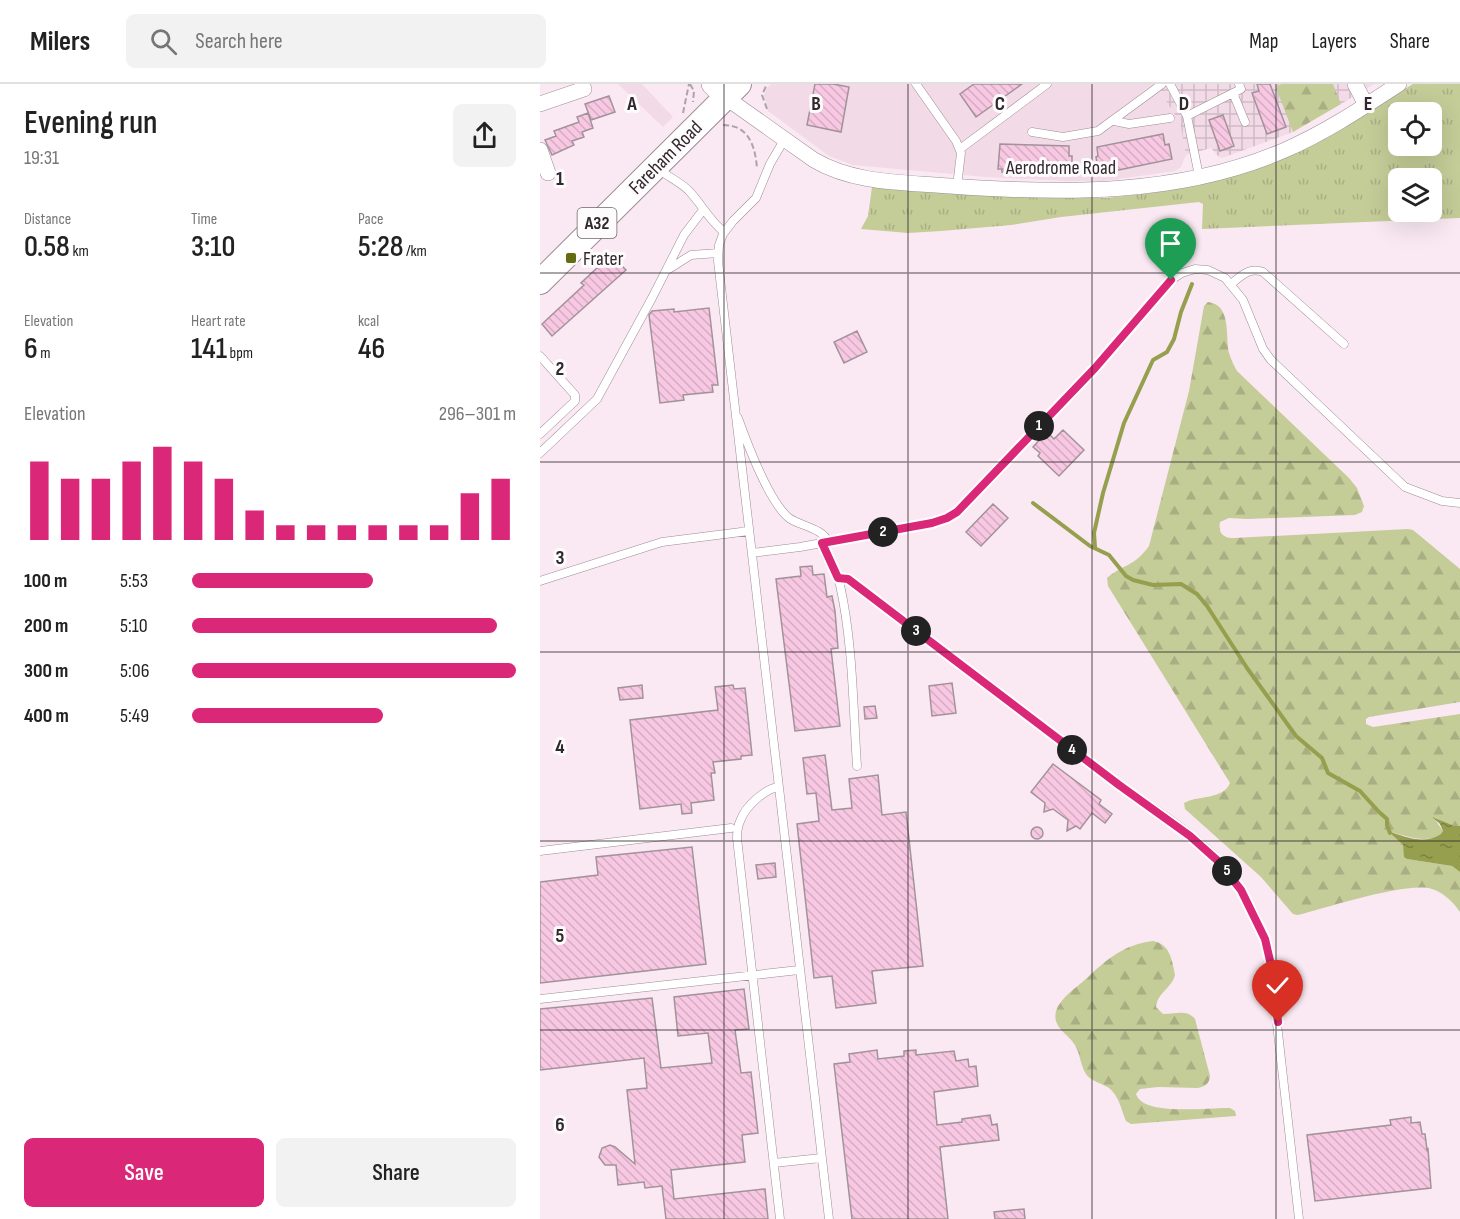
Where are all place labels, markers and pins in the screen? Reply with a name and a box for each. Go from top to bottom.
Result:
pin [1145,218,1196,280]
place label: Frater [583,247,624,271]
marker: Frater [564,251,578,265]
pin: 1 [1024,411,1054,441]
pin: 2 [868,517,898,547]
pin: 3 [901,616,931,646]
pin: 4 [1057,735,1087,765]
pin: 5 [1212,856,1242,886]
pin [1252,960,1303,1022]

